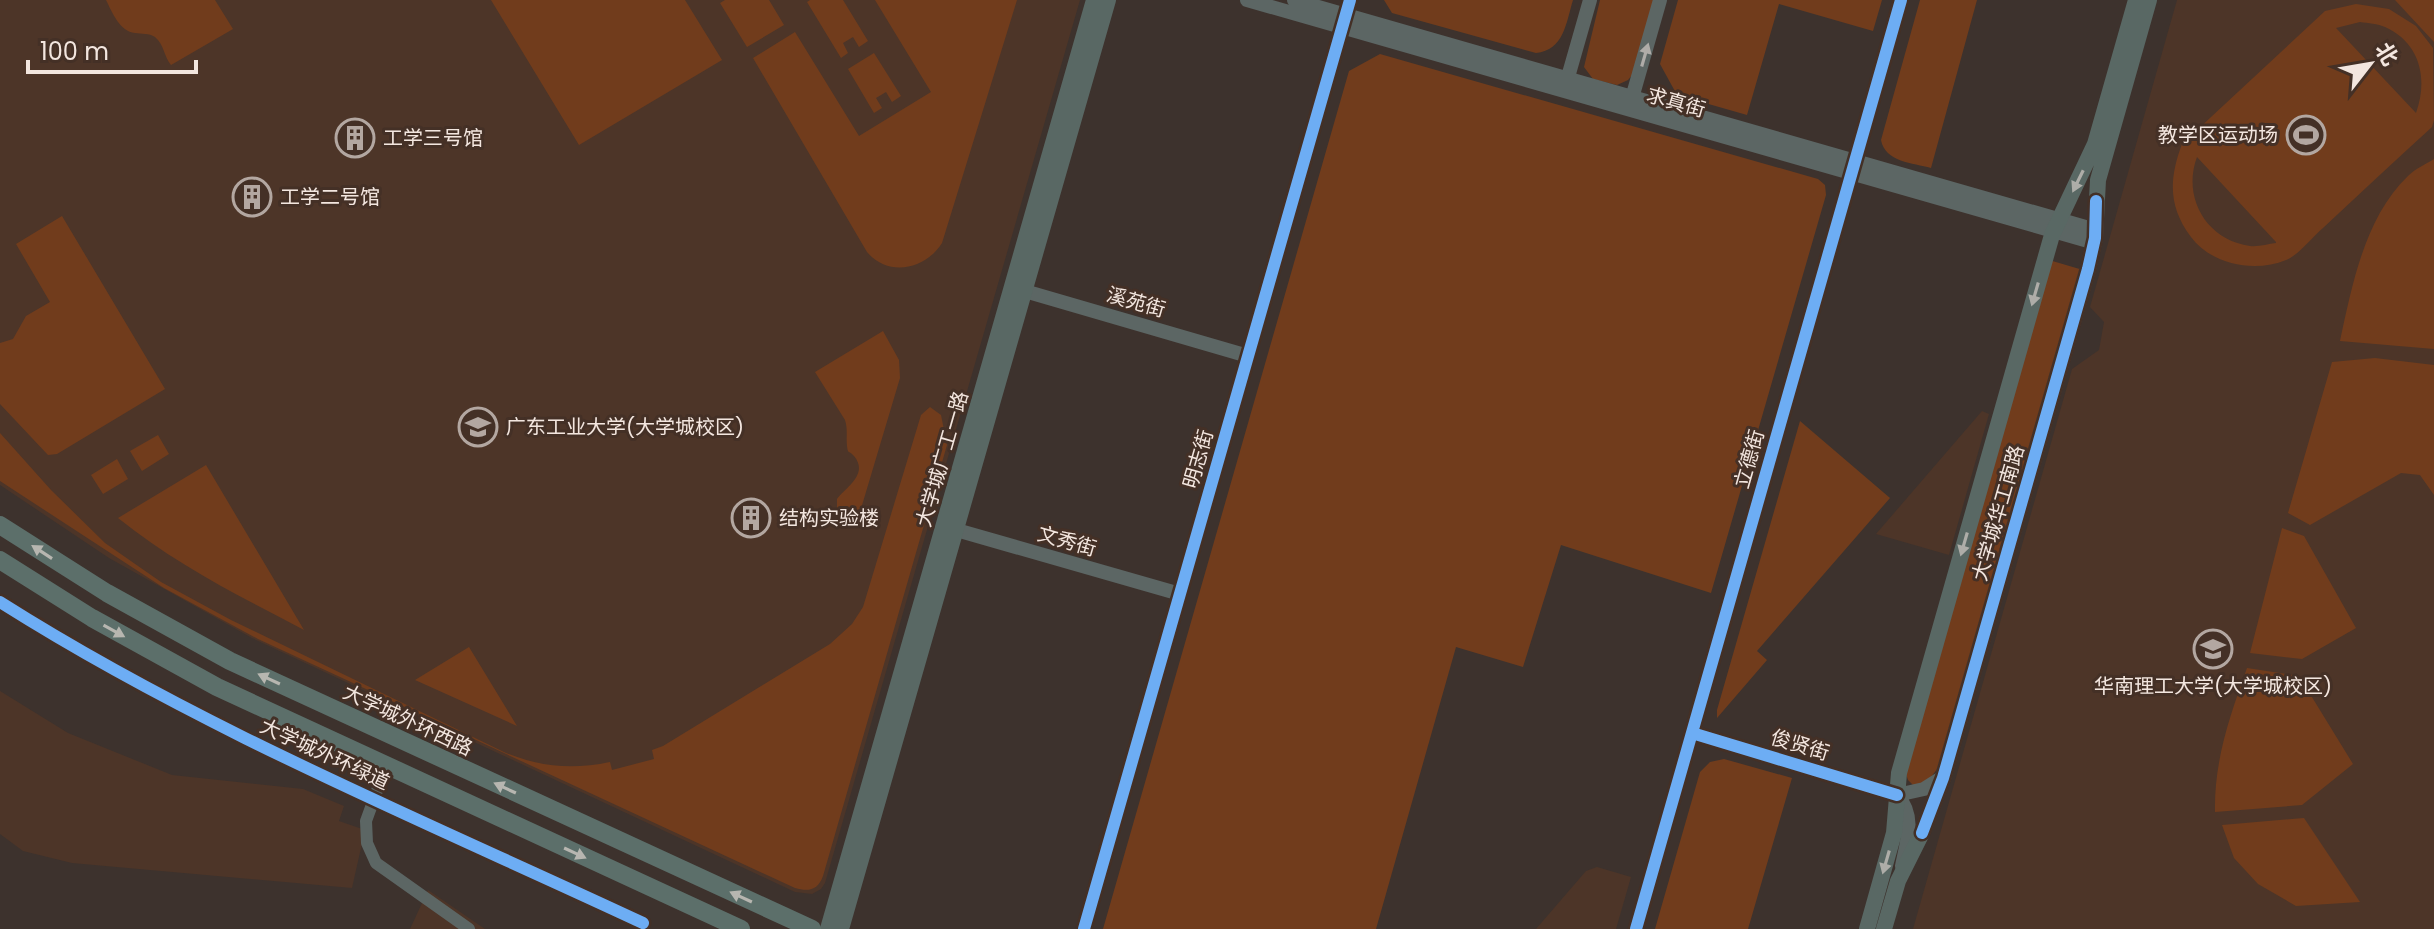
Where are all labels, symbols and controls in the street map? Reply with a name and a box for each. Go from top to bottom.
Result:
scale bar [28,24,196,74]
north arrow [2330,24,2410,104]
text: 100 m [40,35,109,68]
text: 北 [2368,37,2406,71]
one-way arrow [1639,42,1651,67]
street label: 求真街 [1643,80,1709,124]
sports icon: 教学区运动场 [2285,114,2327,156]
building icon: 工学三号馆 [334,117,376,159]
place label: 教学区运动场 [2158,121,2278,149]
place label: 工学三号馆 [383,124,483,152]
one-way arrow [2071,169,2085,192]
building icon: 工学二号馆 [231,176,273,218]
place label: 工学二号馆 [280,183,380,211]
street label: 溪苑街 [1103,280,1169,324]
one-way arrow [2028,282,2041,306]
street label: 大学城广工一路 [909,388,975,530]
school or university icon: 广东工业大学(大学城校区) [457,406,499,448]
place label: 广东工业大学(大学城校区) [506,413,744,441]
street label: 明志街 [1176,426,1220,492]
street label: 立德街 [1727,426,1771,492]
street label: 大学城华工南路 [1965,442,2031,584]
building icon: 结构实验楼 [730,497,772,539]
place label: 结构实验楼 [779,504,879,532]
street label: 文秀街 [1034,519,1100,563]
one-way arrow [1957,532,1970,556]
one-way arrow [31,546,53,560]
one-way arrow [103,623,125,637]
school or university icon: 华南理工大学(大学城校区) [2192,628,2234,670]
one-way arrow [257,672,280,686]
place label: 华南理工大学(大学城校区) [2094,672,2332,700]
street label: 大学城外环西路 [339,678,477,762]
street label: 大学城外环绿道 [256,712,394,796]
street label: 俊贤街 [1767,723,1833,767]
one-way arrow [493,782,516,795]
one-way arrow [563,846,586,860]
one-way arrow [1879,851,1892,875]
one-way arrow [729,891,752,904]

